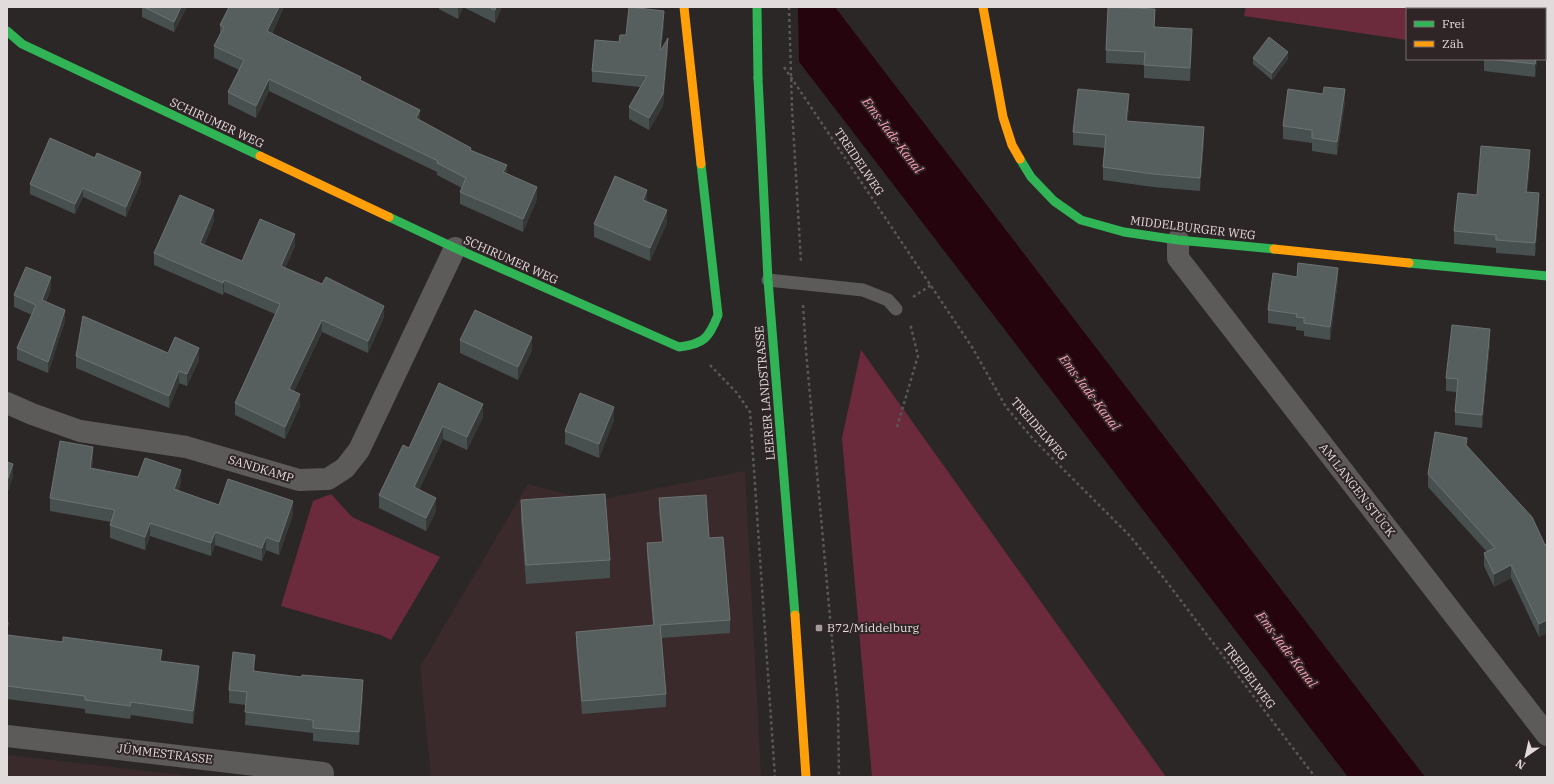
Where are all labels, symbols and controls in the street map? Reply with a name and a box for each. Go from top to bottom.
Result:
legend [1406,8,1546,60]
text: Frei [1442,16,1465,31]
text: Zäh [1442,36,1464,51]
water label: Ems-Jade-Kanal [858,93,927,177]
street label: SCHIRUMER WEG [168,94,267,151]
street label: TREIDELWEG [831,125,888,199]
street label: MIDDELBURGER WEG [1129,212,1257,243]
street label: SCHIRUMER WEG [461,232,561,287]
street label: LEERER LANDSTRASSE [751,325,778,461]
water label: Ems-Jade-Kanal [1055,350,1124,434]
street label: TREIDELWEG [1008,394,1071,463]
street label: AM LANGEN STÜCK [1316,440,1399,540]
street label: SANDKAMP [227,451,296,486]
water label: Ems-Jade-Kanal [1252,607,1321,691]
place label: B72/Middelburg [827,620,920,635]
marker: B72/Middelburg [814,623,824,633]
street label: TREIDELWEG [1220,640,1279,712]
north arrow [1506,736,1546,776]
street label: JÜMMESTRASSE [117,740,214,767]
text: N [1513,756,1528,773]

